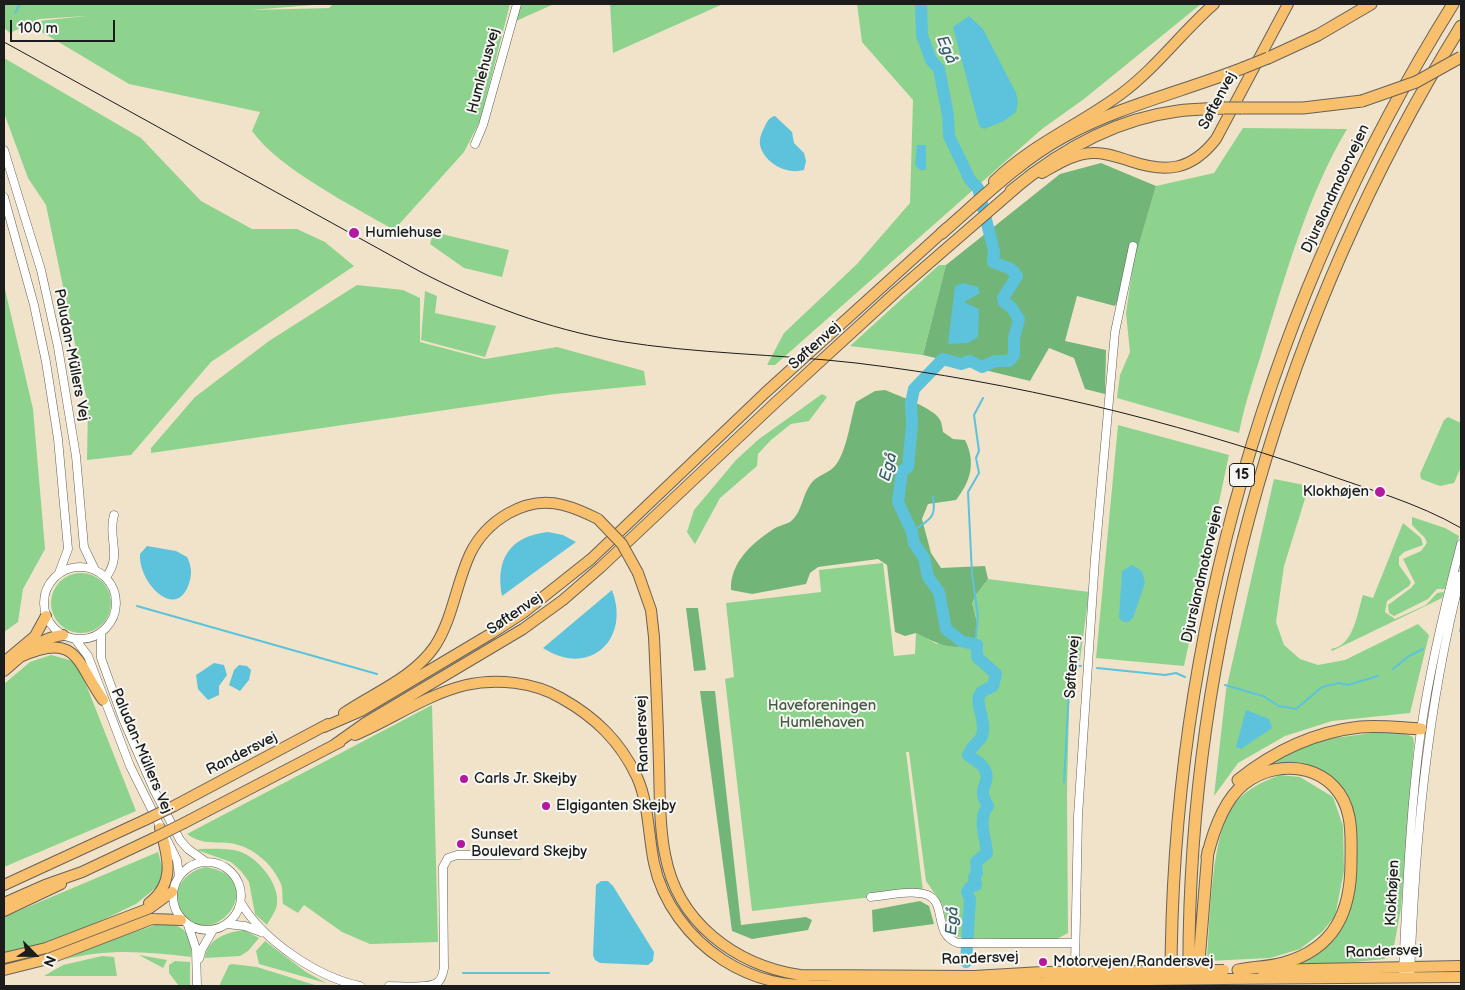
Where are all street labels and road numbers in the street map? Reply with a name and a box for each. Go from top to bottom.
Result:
street label: Humlehusvej [464,26,504,116]
street label: Søftenvej [1195,69,1241,133]
street label: Djurslandmotorvejen [1298,122,1374,256]
street label: Paludan-Müllers Vej [49,287,93,423]
street label: Søftenvej [786,318,844,374]
road number: 15 [1230,464,1254,486]
street label: Djurslandmotorvejen [1178,504,1228,644]
street label: Søftenvej [484,589,546,639]
street label: Søftenvej [1062,635,1084,699]
street label: Paludan-Müllers Vej [106,686,176,816]
street label: Randersvej [633,695,653,773]
street label: Randersvej [203,728,281,780]
street label: Klokhøjen [1382,859,1404,927]
street label: Randersvej [1345,942,1423,962]
street label: Randersvej [941,949,1019,969]

